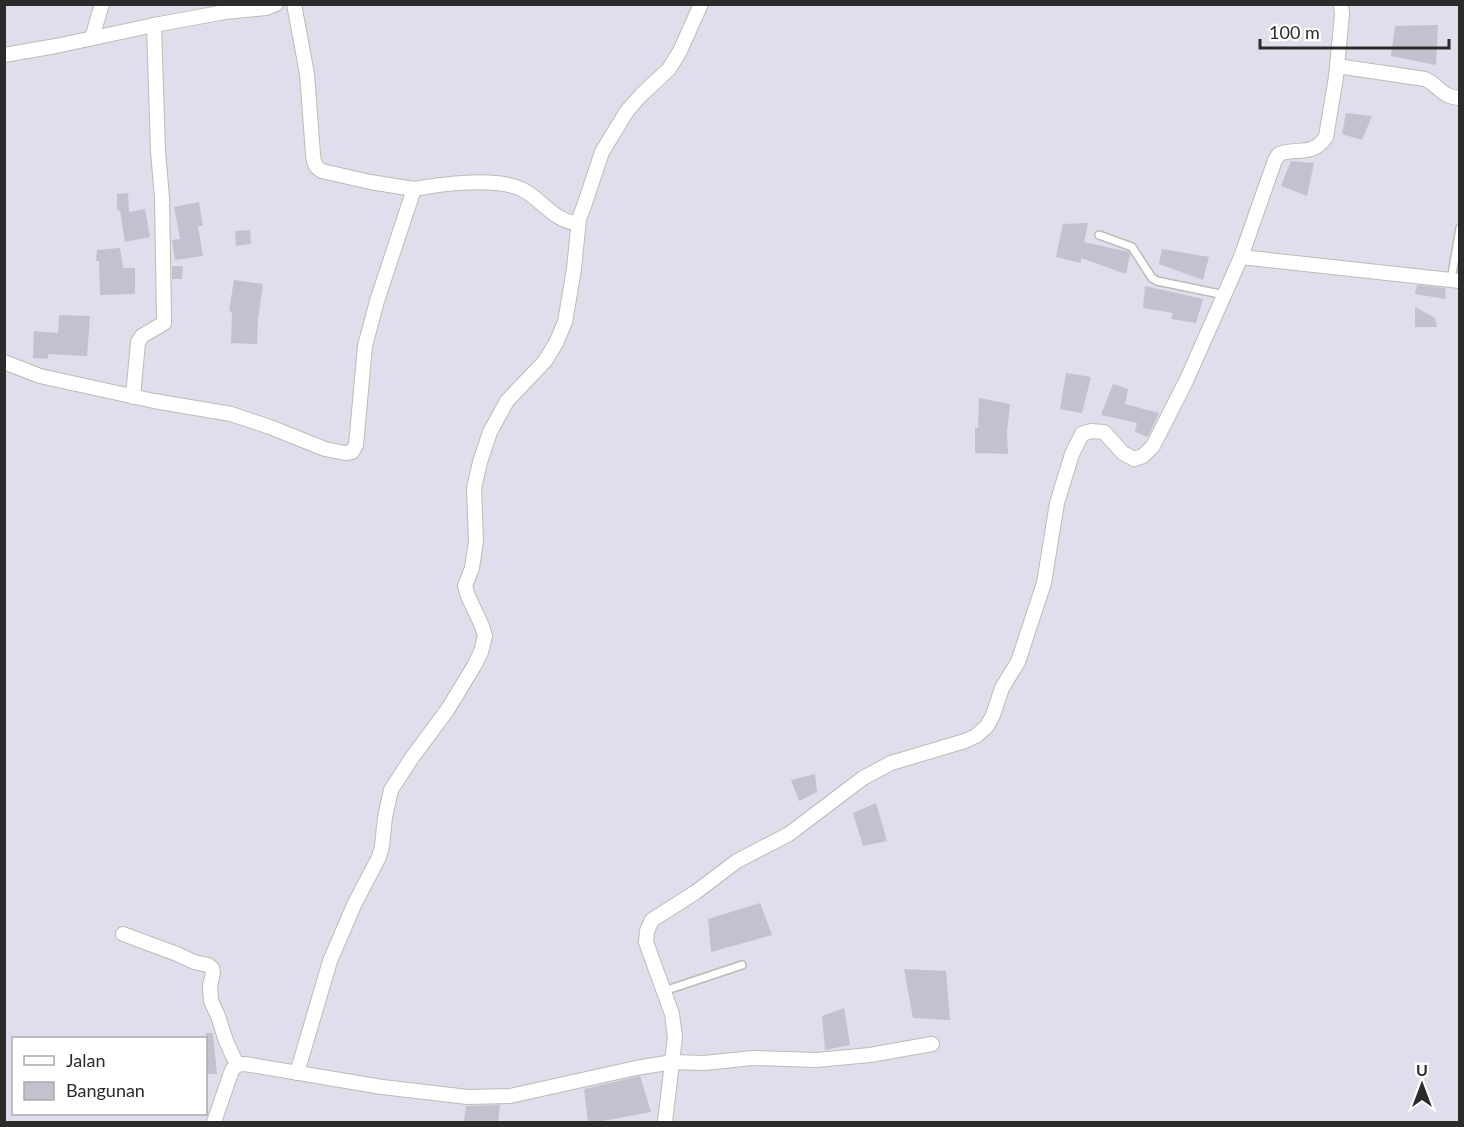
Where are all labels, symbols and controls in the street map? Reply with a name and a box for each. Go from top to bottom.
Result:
scale bar [1260,12,1449,50]
text: 100 m [1269,21,1320,43]
legend [12,1037,207,1115]
text: Jalan [66,1049,105,1071]
north arrow [1392,1055,1452,1115]
text: U [1416,1060,1428,1079]
text: Bangunan [66,1079,145,1101]

